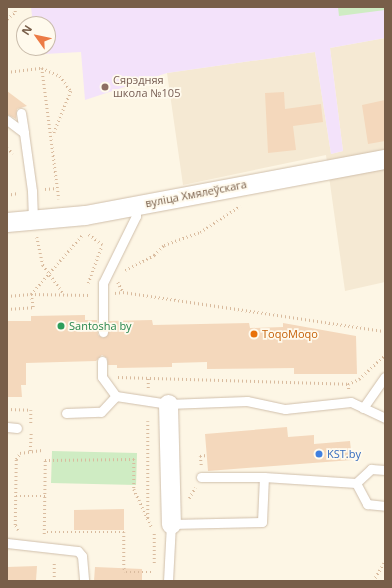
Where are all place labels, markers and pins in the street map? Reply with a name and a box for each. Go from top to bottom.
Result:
place label: Сярэдняя школа №105 [113,74,180,100]
marker: Сярэдняя школа №105 [100,82,110,92]
place label: Santosha by [69,319,132,333]
marker: Santosha by [56,321,66,331]
place label: ToqoMoqo [262,327,318,341]
marker: ToqoMoqo [249,329,259,339]
place label: KST.by [327,447,361,461]
marker: KST.by [314,449,324,459]

